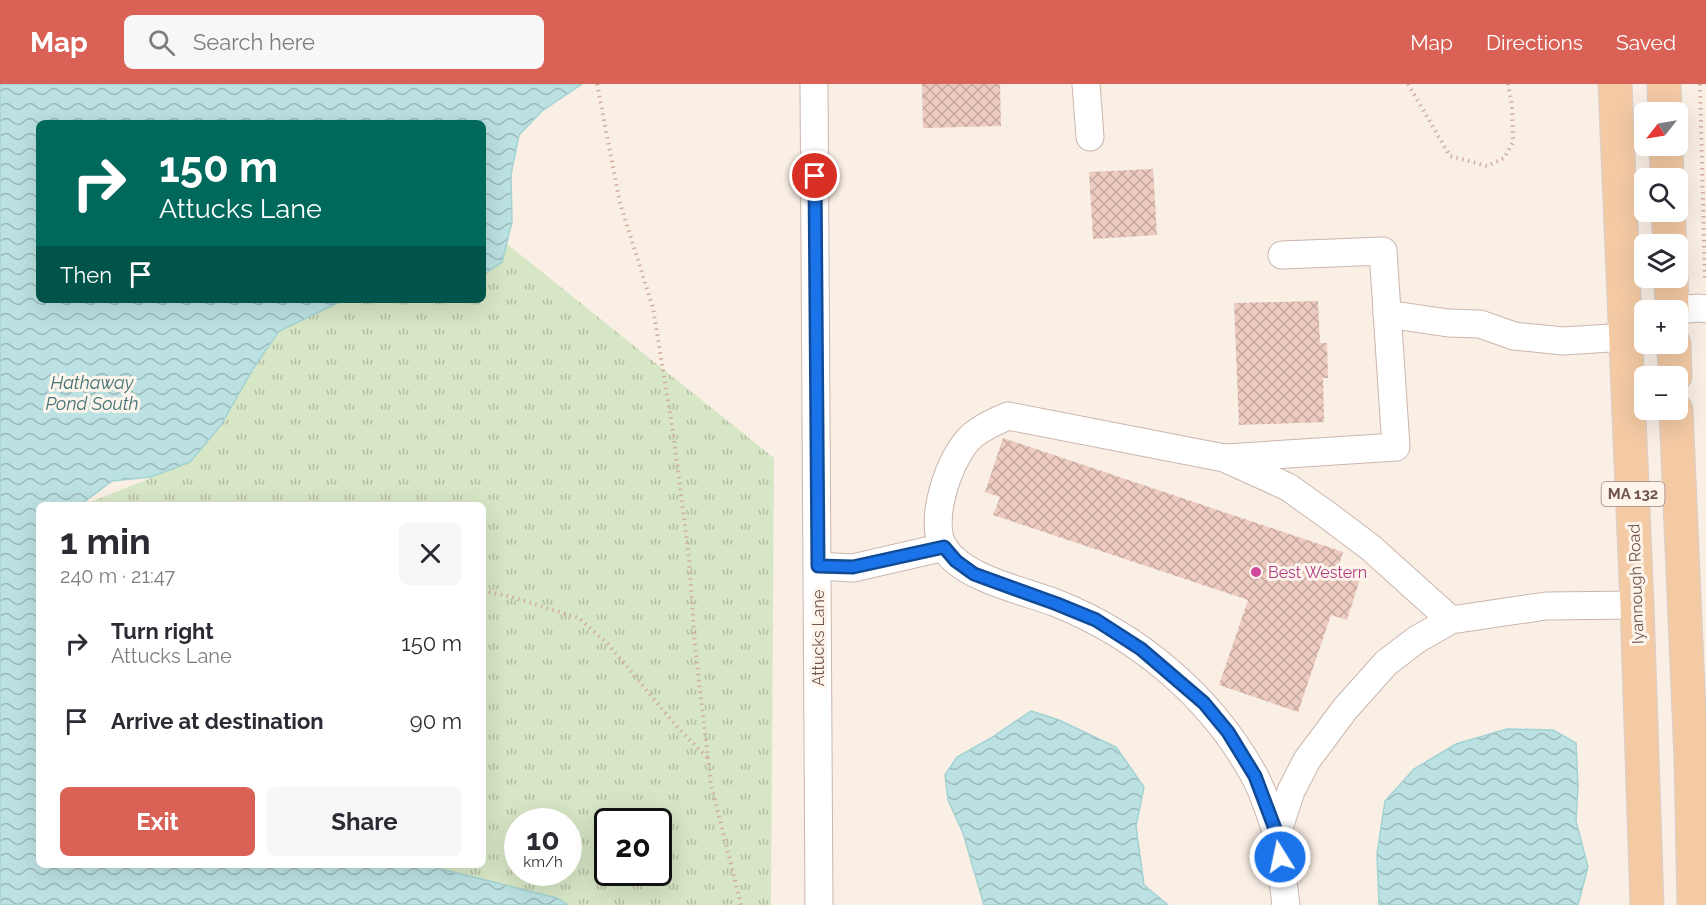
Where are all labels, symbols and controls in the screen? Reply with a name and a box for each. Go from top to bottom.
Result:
search box [124,15,544,69]
text: Map [30,26,88,59]
icon: search [145,26,178,59]
text: Search here [193,29,315,55]
text: Map [1410,30,1453,55]
text: Directions [1486,30,1583,55]
text: Saved [1616,30,1676,55]
north arrow [1634,102,1688,156]
map controls [1634,102,1688,420]
text: 150 m [159,143,278,192]
icon: right [60,144,138,222]
pin [789,150,840,201]
icon: arrive [798,159,831,192]
button: search [1634,168,1688,222]
text: Attucks Lane [159,193,322,224]
button: layers [1634,234,1688,288]
icon: arrive [124,258,157,291]
text: Then [60,262,112,288]
button: + [1634,300,1688,354]
button: − [1634,366,1688,420]
water label: Hathaway Pond South [45,372,139,414]
road number: MA 132 [1602,482,1664,506]
text: 1 min [60,520,151,562]
button: close [399,522,462,585]
street label: Iyannough Road [1624,523,1648,645]
place label: Best Western [1268,563,1367,582]
text: 240 m · 21:47 [60,564,175,588]
marker: Best Western [1249,565,1263,579]
street label: Attucks Lane [809,590,828,686]
text: Turn right [111,618,214,644]
icon: right [60,627,93,660]
text: 150 m [401,630,462,656]
text: Attucks Lane [111,644,232,668]
icon: arrive [60,705,93,738]
text: Arrive at destination [111,708,324,734]
text: 90 m [410,708,462,734]
button: Exit [60,787,255,856]
button: Share [267,787,462,856]
speed limit sign: 20 [594,808,672,886]
text: 10 [526,822,560,857]
position arrow [1248,825,1312,889]
text: km/h [523,853,563,871]

